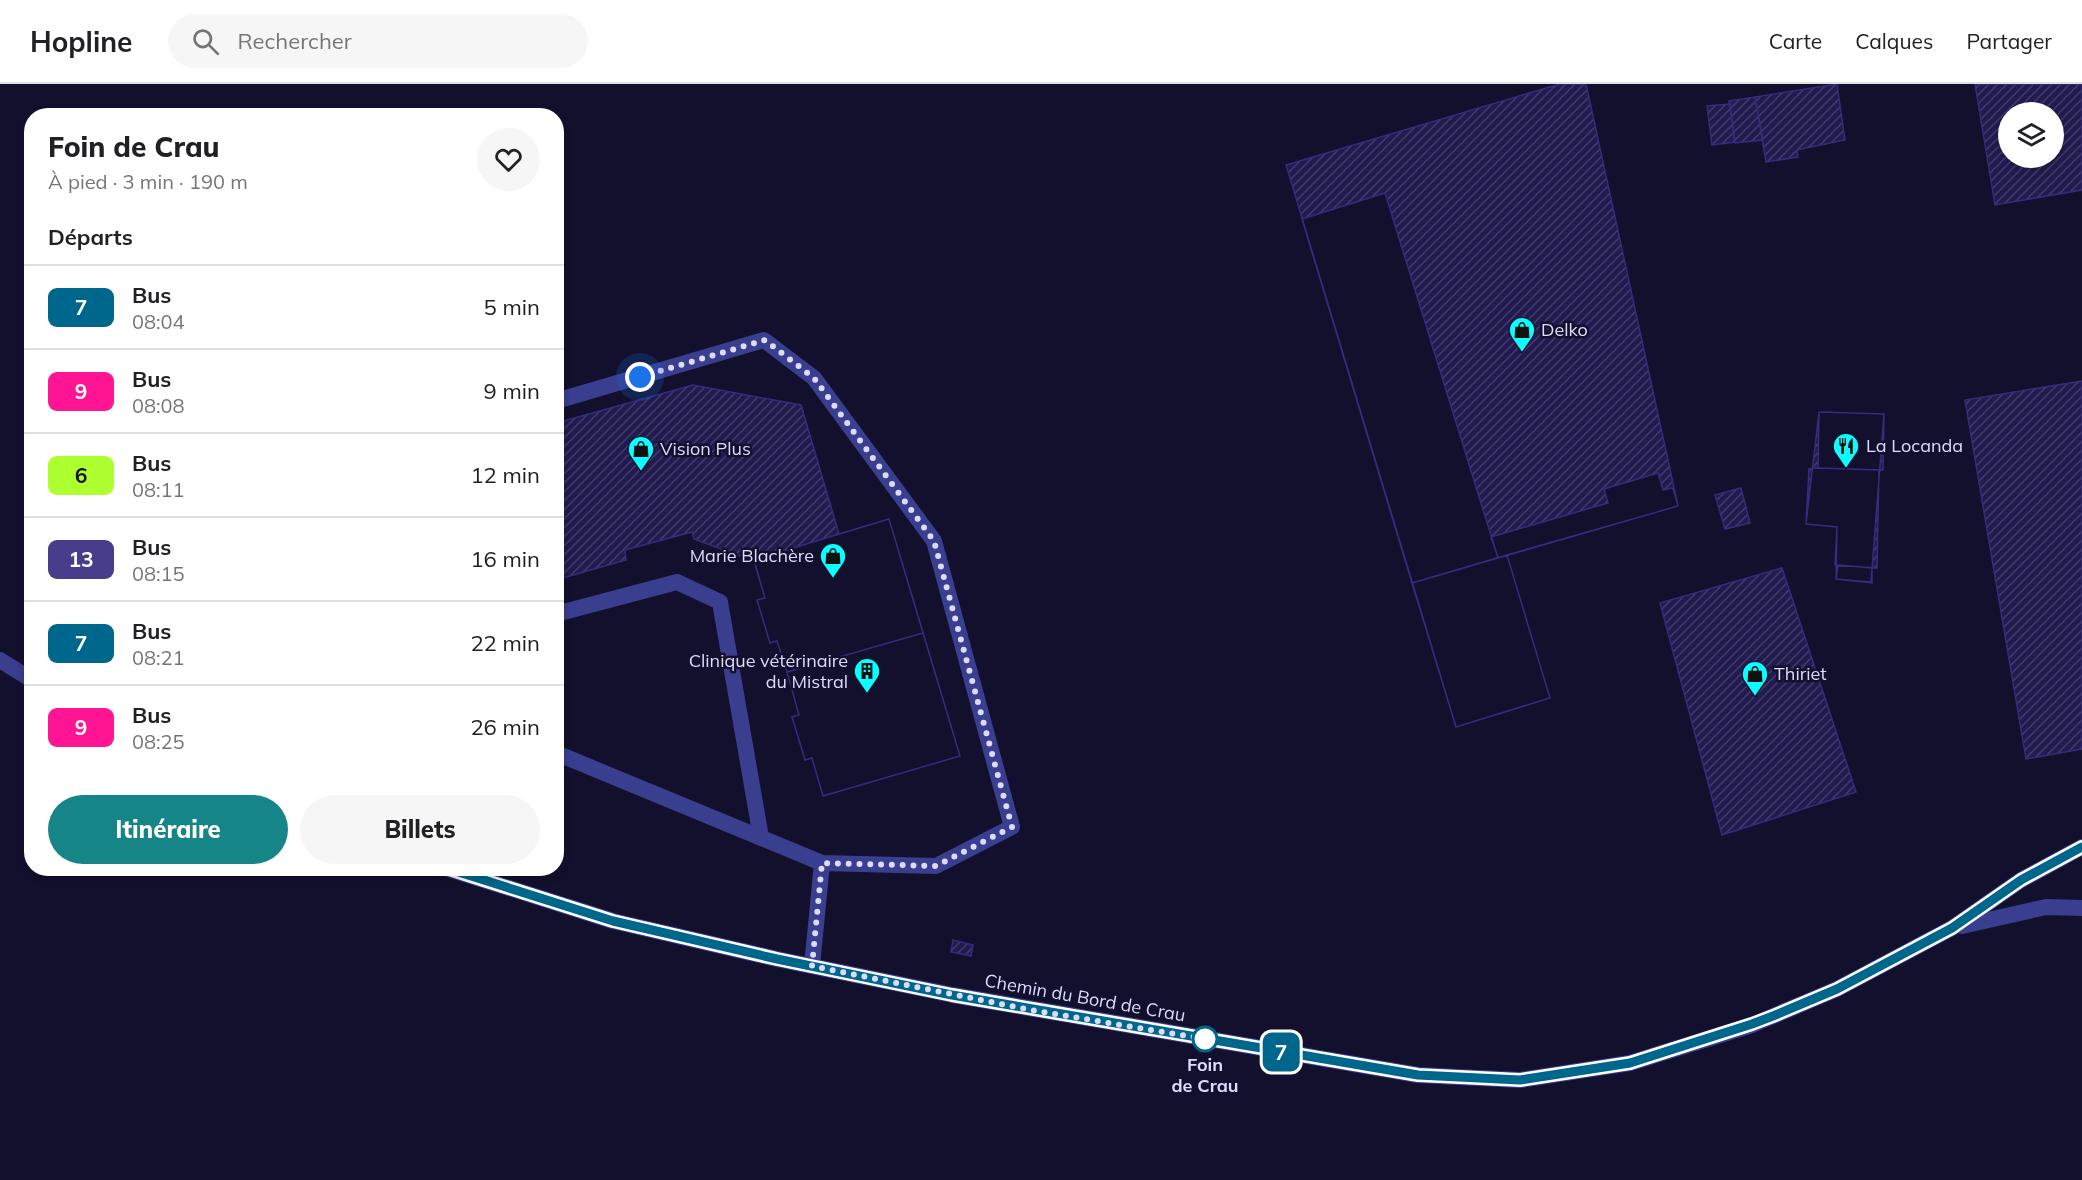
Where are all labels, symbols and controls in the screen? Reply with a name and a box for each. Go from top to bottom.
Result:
search box [168,14,588,68]
text: Hopline [30,24,132,59]
icon: search [189,25,222,58]
text: Rechercher [237,27,352,55]
text: Carte [1769,28,1822,54]
text: Calques [1855,28,1933,54]
text: Partager [1966,28,2052,54]
map controls [1998,102,2064,168]
button: layers [1998,102,2064,168]
button: heart [477,128,540,191]
text: Foin de Crau [48,129,220,164]
text: À pied · 3 min · 190 m [48,169,248,194]
text: Départs [48,223,133,251]
text: Bus [132,281,171,309]
text: 5 min [484,293,540,321]
text: 7 [75,294,87,320]
text: 08:04 [132,309,185,334]
shop icon: Delko [1507,315,1537,353]
place label: Delko [1541,318,1588,341]
your location [625,362,655,392]
text: Bus [132,365,171,393]
text: 9 min [484,377,540,405]
text: 9 [75,378,87,404]
text: 08:08 [132,393,185,418]
restaurant icon: La Locanda [1831,431,1861,469]
shop icon: Vision Plus [626,434,656,472]
place label: La Locanda [1866,434,1963,457]
place label: Vision Plus [660,437,751,460]
text: Bus [132,449,171,477]
text: 12 min [470,461,540,489]
text: 6 [75,462,87,488]
text: 08:11 [132,477,185,502]
text: Bus [132,533,171,561]
shop icon: Marie Blachère [818,541,848,579]
place label: Marie Blachère [690,544,814,567]
text: 16 min [470,545,540,573]
text: 13 [68,546,94,572]
text: 08:15 [132,561,185,586]
text: Bus [132,617,171,645]
text: 22 min [470,629,540,657]
text: 7 [75,630,87,656]
text: 08:21 [132,645,185,670]
place label: Clinique vétérinaire du Mistral [689,649,848,693]
building icon: Clinique vétérinaire du Mistral [852,656,882,694]
shop icon: Thiriet [1740,659,1770,697]
place label: Thiriet [1774,662,1827,685]
text: Bus [132,701,171,729]
text: 26 min [470,713,540,741]
text: 9 [75,714,87,740]
text: 08:25 [132,729,185,754]
button: Itinéraire [48,795,288,864]
button: Billets [300,795,540,864]
street label: Chemin du Bord de Crau [983,969,1187,1027]
marker: Foin de Crau [1192,1026,1218,1052]
line badge: 7 [1262,1032,1300,1072]
text: 7 [1275,1039,1287,1065]
place label: Foin de Crau [1171,1053,1239,1097]

